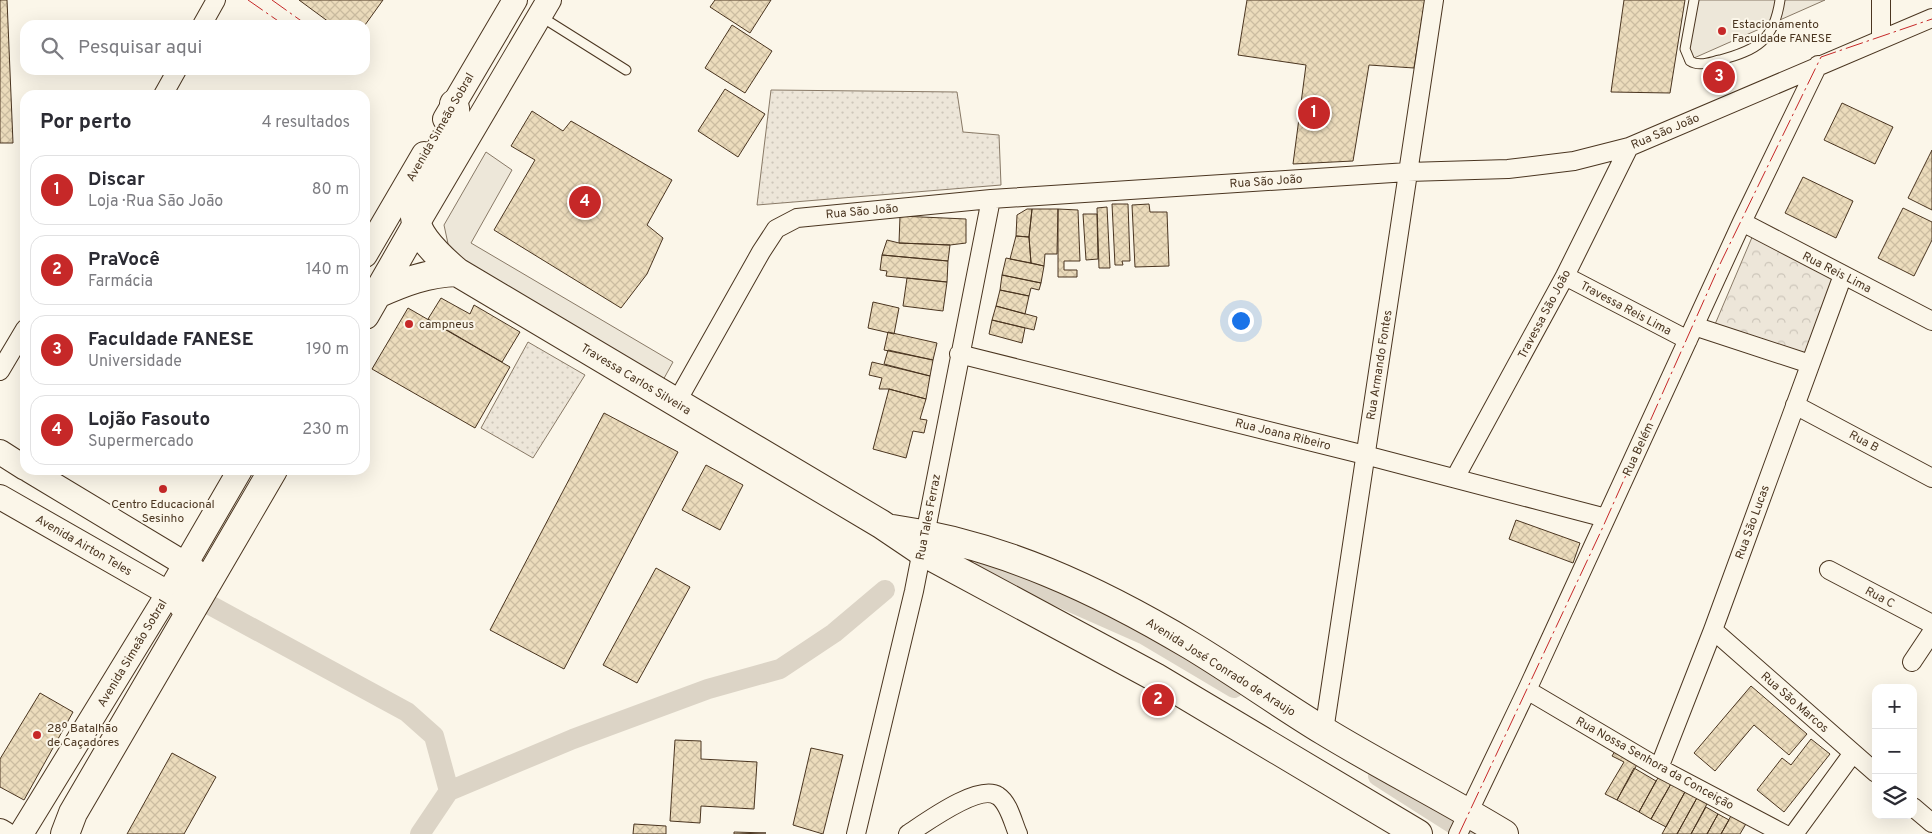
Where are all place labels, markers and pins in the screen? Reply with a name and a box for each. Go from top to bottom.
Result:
place label: Estacionamento Faculdade FANESE [1732,17,1832,47]
marker: Estacionamento Faculdade FANESE [1716,25,1728,37]
pin: 3 [1703,58,1735,96]
pin: 1 [1298,94,1330,132]
pin: 4 [569,183,601,221]
place label: campneus [419,317,474,333]
marker: campneus [403,318,415,330]
marker: Centro Educacional Sesinho [157,483,169,495]
place label: Centro Educacional Sesinho [111,497,215,527]
pin: 2 [1142,681,1174,719]
place label: 28º Batalhão de Caçadores [47,721,119,751]
marker: 28º Batalhão de Caçadores [31,729,43,741]

